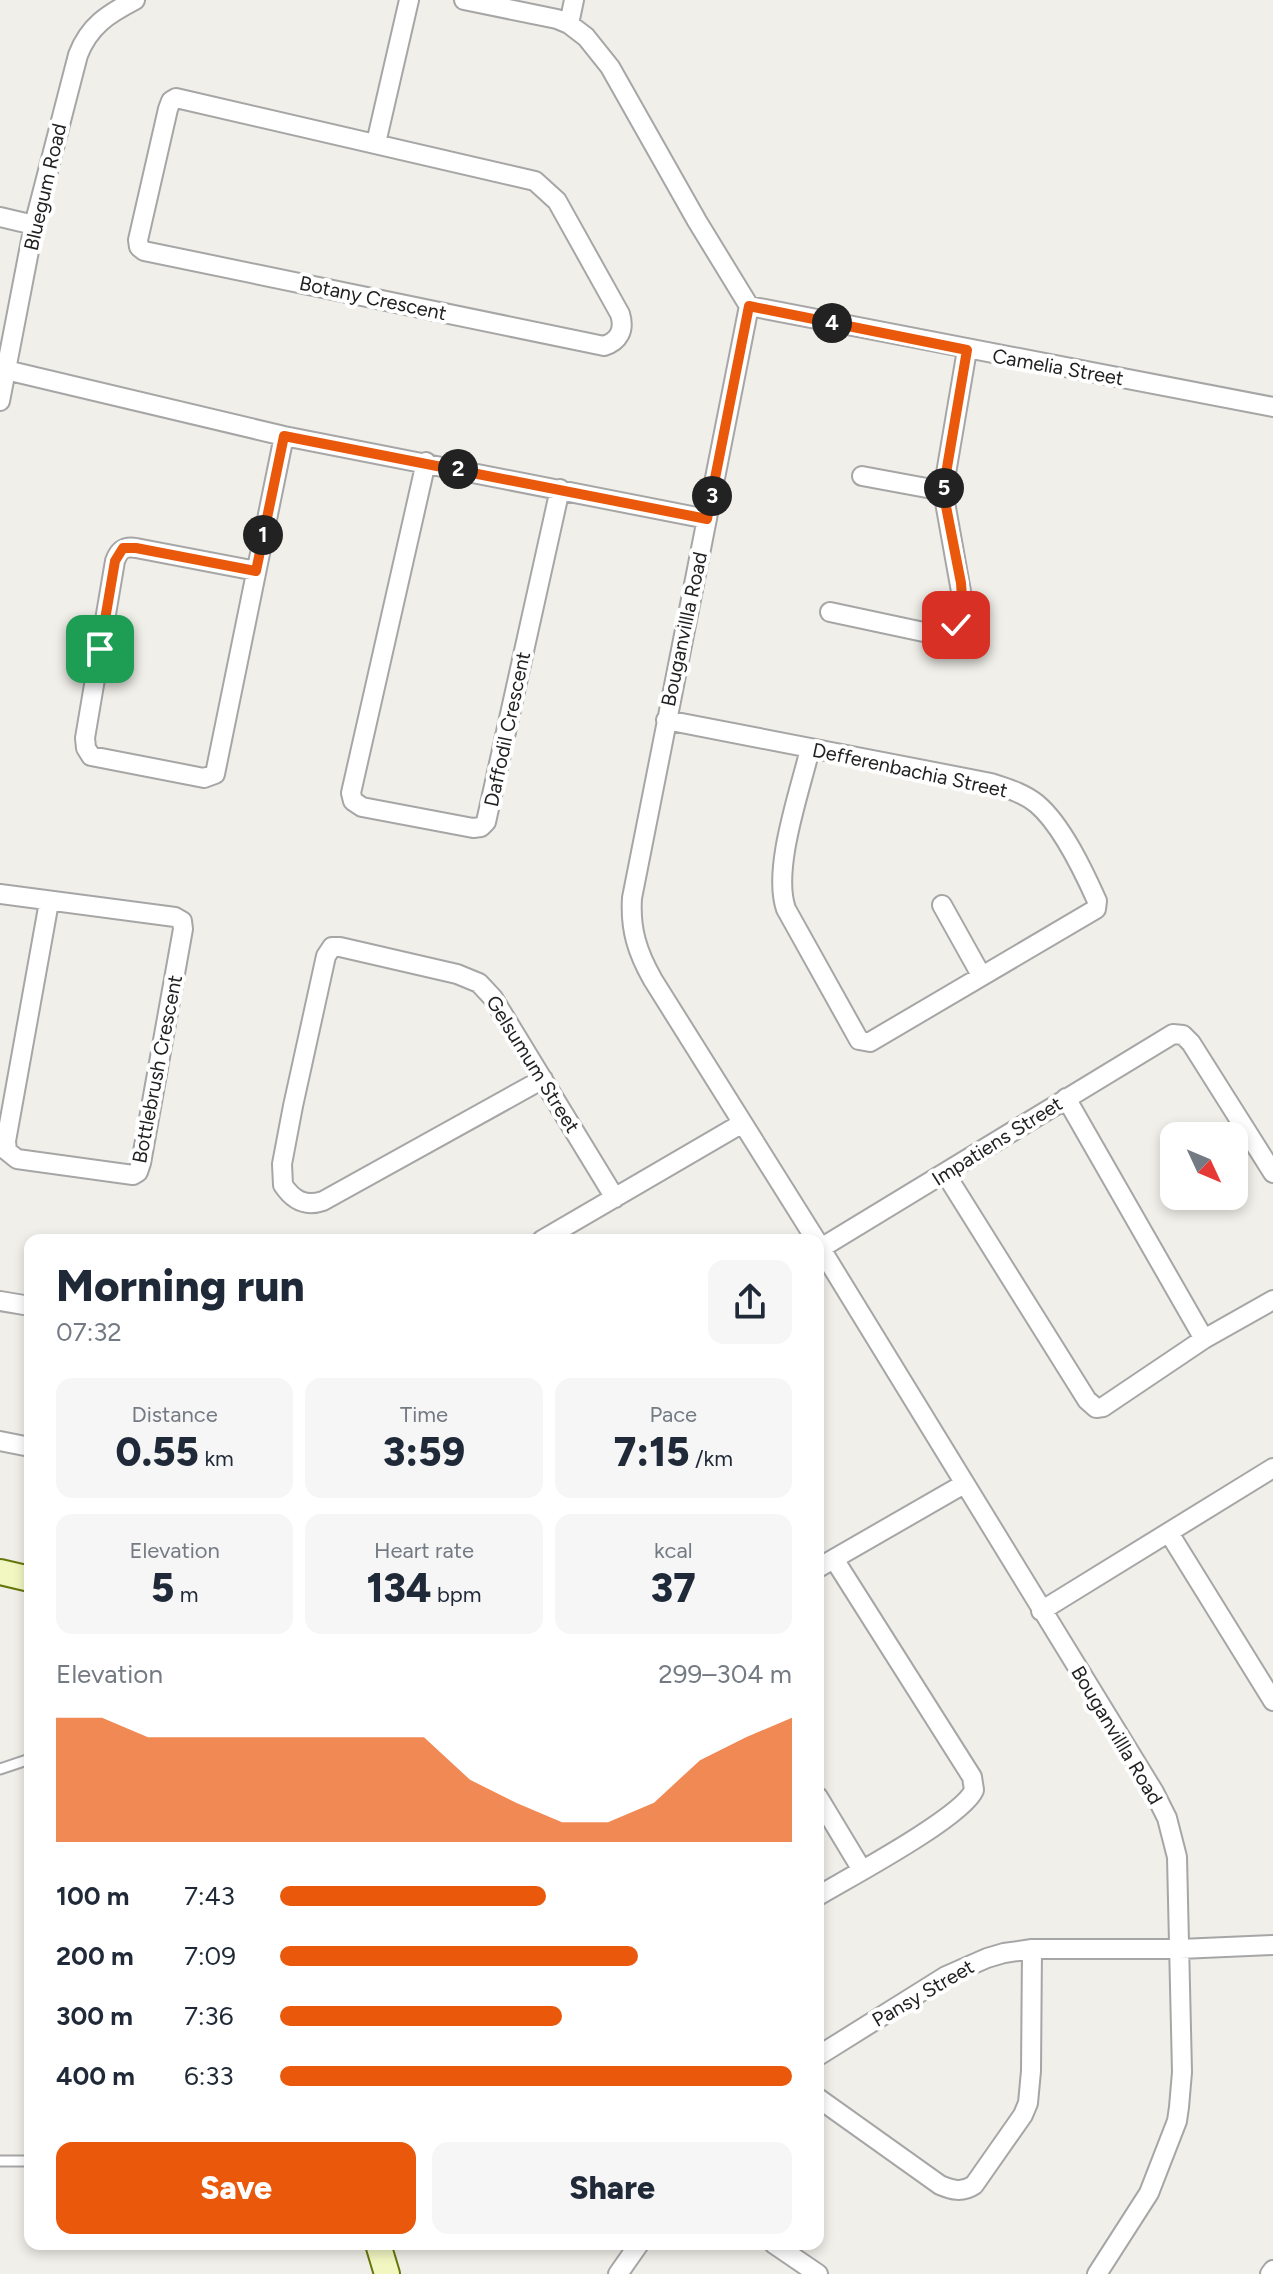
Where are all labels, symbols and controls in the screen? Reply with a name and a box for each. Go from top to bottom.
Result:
street label: Bluegum Road [19,121,71,253]
street label: Botany Crescent [297,271,449,325]
pin: 4 [812,303,852,343]
text: 4 [825,309,839,336]
street label: Camelia Street [991,344,1125,390]
pin: 2 [438,449,478,489]
text: 2 [452,455,464,482]
pin: 5 [924,468,964,508]
text: 5 [938,474,950,501]
pin: 3 [692,476,732,516]
text: 3 [706,482,718,509]
pin: 1 [243,515,283,555]
text: 1 [258,521,268,548]
street label: Bouganvillla Road [656,550,712,708]
pin [922,591,990,659]
icon: check [934,603,978,647]
pin [66,615,134,683]
icon: arrive [78,627,122,671]
street label: Daffodil Crescent [479,649,535,809]
street label: Defferenbachia Street [810,738,1010,802]
street label: Bottlebrush Crescent [127,973,187,1165]
street label: Gelsumum Street [481,991,585,1137]
street label: Impatiens Street [927,1091,1067,1191]
north arrow [1160,1122,1248,1210]
map controls [1160,1122,1248,1210]
text: Morning run [56,1259,305,1312]
button: share [708,1260,792,1344]
text: 07:32 [56,1316,122,1348]
text: Distance [132,1401,218,1428]
text: Time [400,1401,448,1428]
text: Pace [649,1401,697,1428]
text: 0.55 [116,1428,199,1476]
text: 3:59 [383,1428,465,1476]
text: 7:15 [614,1428,690,1476]
text: km [199,1445,234,1472]
text: /km [690,1445,733,1472]
text: Elevation [129,1537,220,1564]
text: Heart rate [374,1537,474,1564]
text: kcal [654,1537,693,1564]
text: 5 [151,1564,174,1612]
text: 134 [366,1564,431,1612]
text: 37 [651,1564,696,1612]
text: m [174,1581,198,1608]
text: bpm [431,1581,482,1608]
text: Elevation [56,1658,163,1690]
text: 299–304 m [658,1658,792,1690]
street label: Bouganvillla Road [1066,1661,1168,1809]
text: 100 m [56,1880,130,1912]
text: 7:43 [184,1880,235,1912]
text: 200 m [56,1940,134,1972]
text: 7:09 [184,1940,236,1972]
street label: Pansy Street [868,1954,978,2032]
text: 300 m [56,2000,133,2032]
text: 7:36 [184,2000,233,2032]
text: 400 m [56,2060,135,2092]
text: 6:33 [184,2060,234,2092]
button: Save [56,2142,416,2234]
button: Share [432,2142,792,2234]

